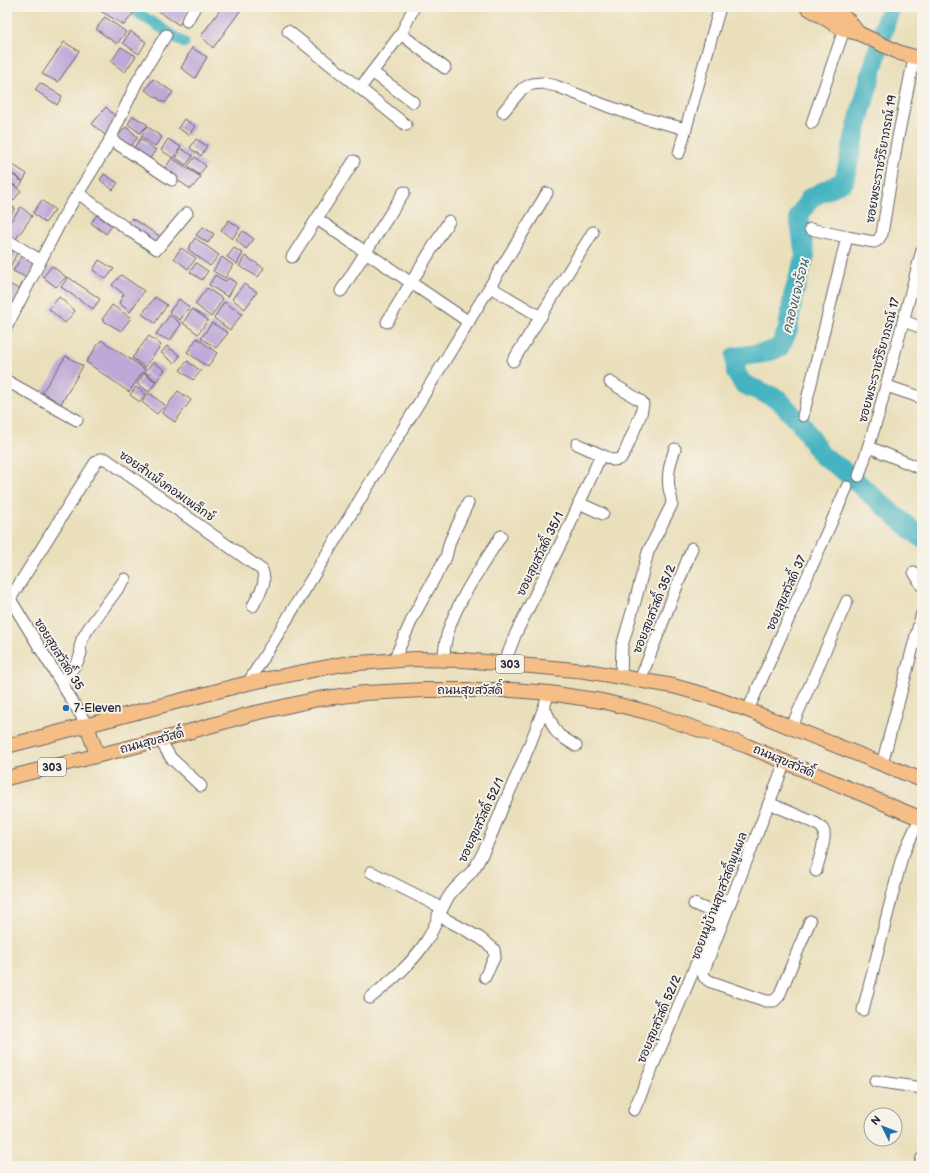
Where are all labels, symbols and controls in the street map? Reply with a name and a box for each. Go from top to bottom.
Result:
street label: ซอยพระราชวิริยาภรณ์ 19 [862,94,900,224]
water label: คลองแจงร้อน [778,256,813,335]
street label: ซอยพระราชวิริยาภรณ์ 17 [855,296,903,424]
street label: ซอยสำเพ็งคอมเพล็กซ์ [116,447,218,525]
street label: ซอยสุขสวัสดิ์ 35/1 [509,508,568,599]
street label: ซอยสุขสวัสดิ์ 37 [759,551,811,634]
street label: ซอยสุขสวัสดิ์ 35/2 [626,561,680,656]
street label: ซอยสุขสวัสดิ์ 35 [30,613,91,694]
road number: 303 [496,655,524,673]
street label: ถนนสุขสวัสดิ์ [437,678,503,699]
place label: 7-Eleven [74,701,122,716]
marker: 7-Eleven [61,703,71,713]
street label: ถนนสุขสวัสดิ์ [117,721,186,758]
street label: ถนนสุขสวัสดิ์ [750,738,819,782]
road number: 303 [38,758,66,776]
street label: ซอยสุขสวัสดิ์ 52/1 [451,774,509,865]
street label: ซอยหมู่บ้านสุขสวัสดิ์พูนผล [684,828,752,963]
street label: ซอยสุขสวัสดิ์ 52/2 [630,971,686,1066]
north arrow [863,1107,903,1147]
text: N [868,1113,884,1128]

